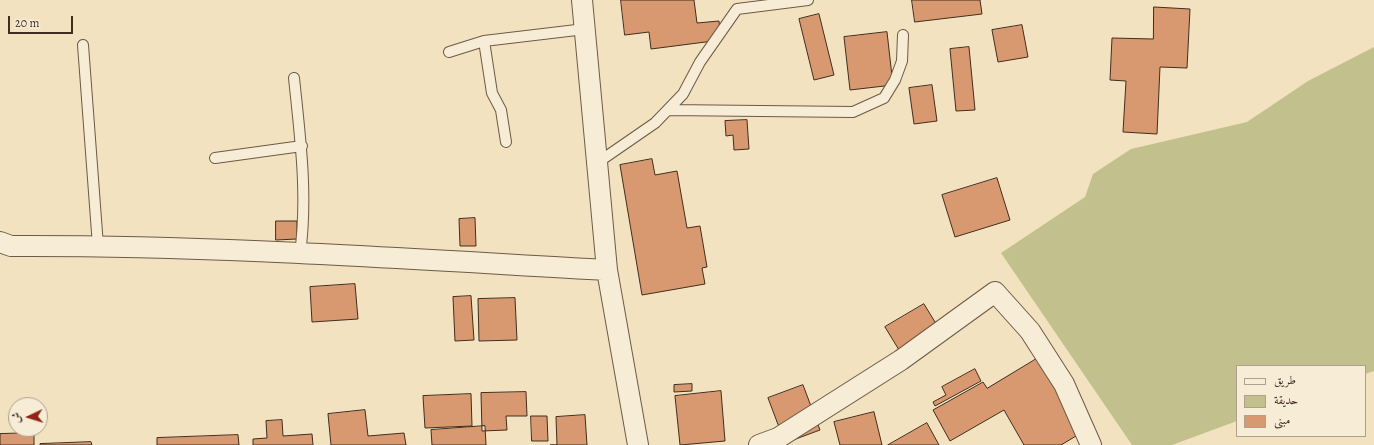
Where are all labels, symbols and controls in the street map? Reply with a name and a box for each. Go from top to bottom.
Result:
scale bar [10,8,75,34]
text: 20 m [15,15,39,31]
legend [1236,365,1366,437]
text: طريق [1274,372,1296,388]
text: حديقة [1274,392,1298,408]
north arrow [8,397,48,437]
text: ش [9,412,24,424]
text: مبنى [1274,412,1290,428]

